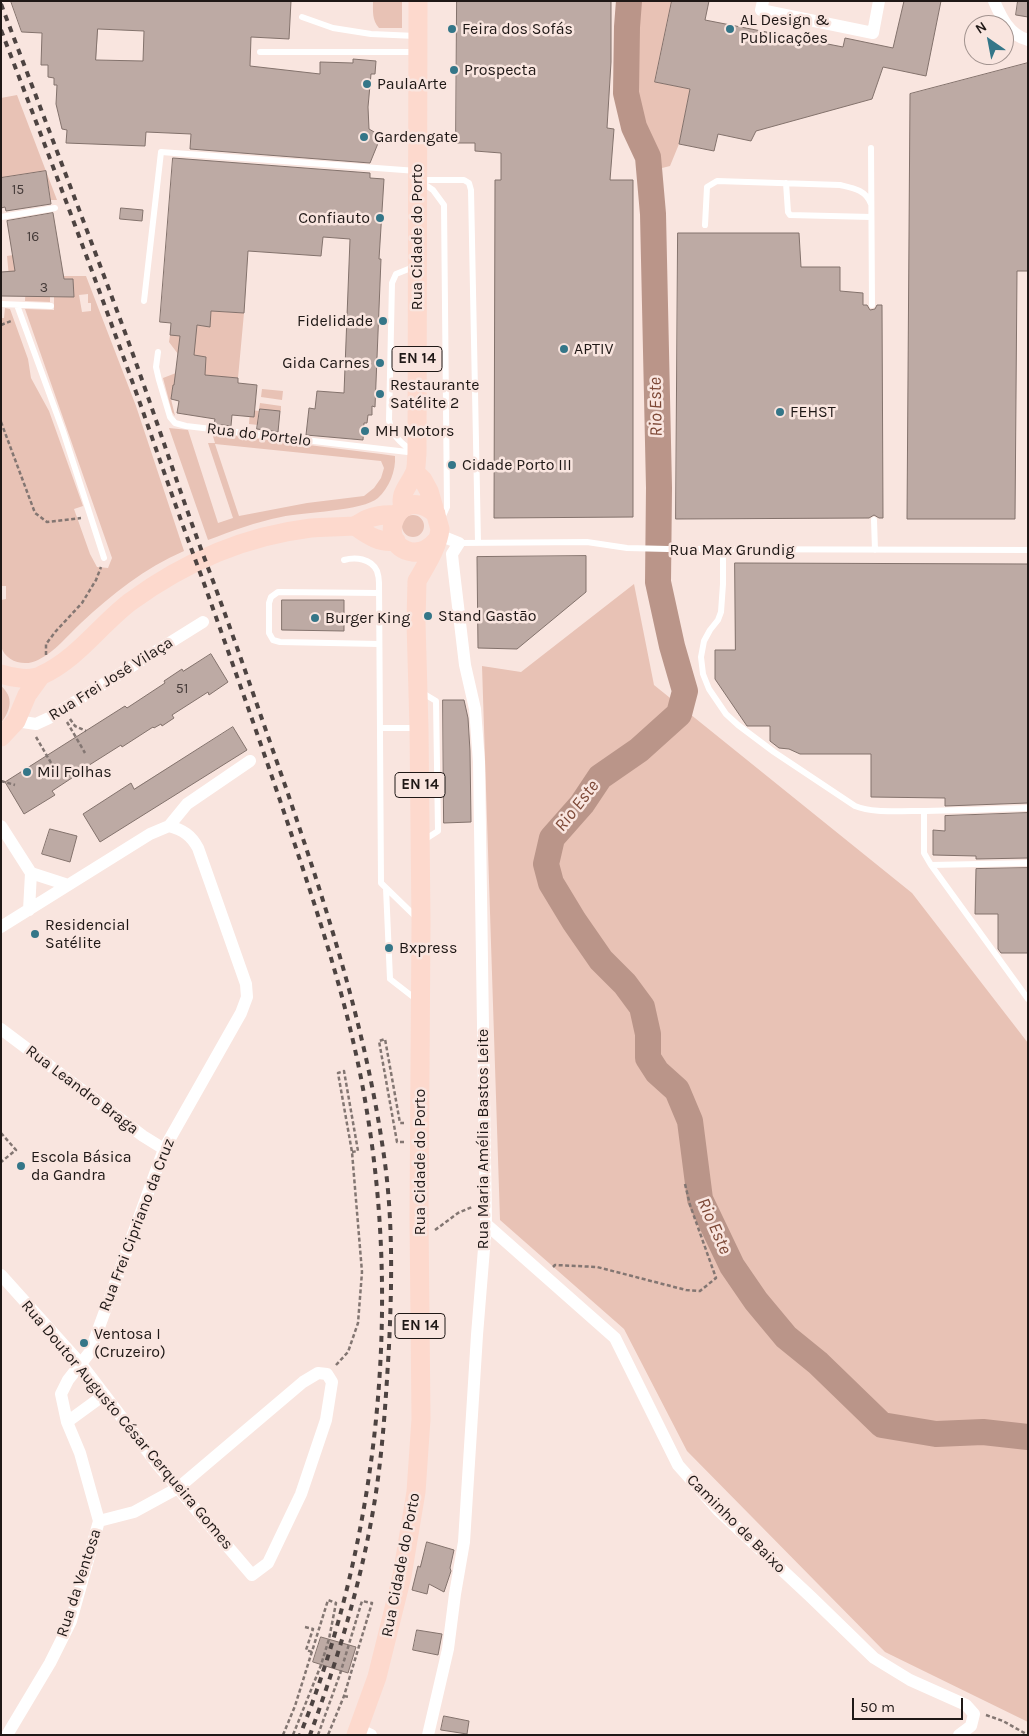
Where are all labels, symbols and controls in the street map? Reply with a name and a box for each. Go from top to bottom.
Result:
place label: AL Design & Publicações [740,10,830,48]
north arrow [964,15,1014,65]
text: N [972,18,990,38]
place label: Feira dos Sofás [462,19,573,39]
marker: Feira dos Sofás [446,23,458,35]
marker: AL Design & Publicações [724,23,736,35]
place label: Prospecta [464,60,536,80]
marker: Prospecta [448,64,460,76]
place label: PaulaArte [377,74,447,94]
marker: PaulaArte [361,78,373,90]
place label: Gardengate [374,127,458,147]
marker: Gardengate [358,131,370,143]
street label: Rua Cidade do Porto [407,164,427,310]
house number: 15 [12,182,24,198]
place label: Confiauto [298,208,370,228]
marker: Confiauto [374,212,386,224]
house number: 16 [27,229,39,245]
house number: 3 [40,280,48,296]
place label: Fidelidade [297,311,373,331]
marker: Fidelidade [377,315,389,327]
place label: APTIV [574,339,614,359]
marker: APTIV [558,343,570,355]
road number: EN 14 [392,346,442,372]
place label: Gida Carnes [282,353,370,373]
marker: Gida Carnes [374,357,386,369]
place label: Restaurante Satélite 2 [390,375,479,413]
water label: Rio Este [645,377,667,437]
marker: Restaurante Satélite 2 [374,388,386,400]
place label: FEHST [790,402,836,422]
marker: FEHST [774,406,786,418]
street label: Rua do Portelo [206,419,312,451]
place label: MH Motors [375,421,454,441]
marker: MH Motors [359,425,371,437]
place label: Cidade Porto III [462,455,572,475]
marker: Cidade Porto III [446,459,458,471]
street label: Rua Max Grundig [669,540,795,560]
place label: Stand Gastāo [438,606,537,626]
place label: Burger King [325,608,410,628]
marker: Stand Gastāo [422,610,434,622]
marker: Burger King [309,612,321,624]
street label: Rua Frei José Vilaça [45,633,177,725]
house number: 51 [176,681,188,697]
place label: Mil Folhas [37,762,112,782]
marker: Mil Folhas [21,766,33,778]
road number: EN 14 [395,772,445,798]
water label: Rio Este [550,776,604,836]
place label: Residencial Satélite [45,915,130,953]
marker: Residencial Satélite [29,928,41,940]
place label: Bxpress [399,938,457,958]
marker: Bxpress [383,942,395,954]
street label: Rua Maria Amélia Bastos Leite [473,1029,493,1249]
street label: Rua Leandro Braga [22,1041,142,1139]
street label: Rua Cidade do Porto [410,1089,430,1235]
street label: Rua Frei Cipriano da Cruz [95,1136,179,1314]
place label: Escola Básica da Gandra [31,1147,131,1185]
marker: Escola Básica da Gandra [15,1160,27,1172]
water label: Rio Este [692,1194,736,1258]
street label: Rua Doutor Augusto César Cerqueira Gomes [17,1296,237,1554]
road number: EN 14 [395,1314,445,1338]
place label: Ventosa I (Cruzeiro) [94,1324,166,1362]
marker: Ventosa I (Cruzeiro) [78,1337,90,1349]
street label: Caminho de Baixo [682,1470,790,1578]
street label: Rua Cidade do Porto [378,1491,424,1639]
street label: Rua da Ventosa [52,1527,106,1639]
scale bar [854,1688,965,1720]
text: 50 m [860,1698,895,1716]

